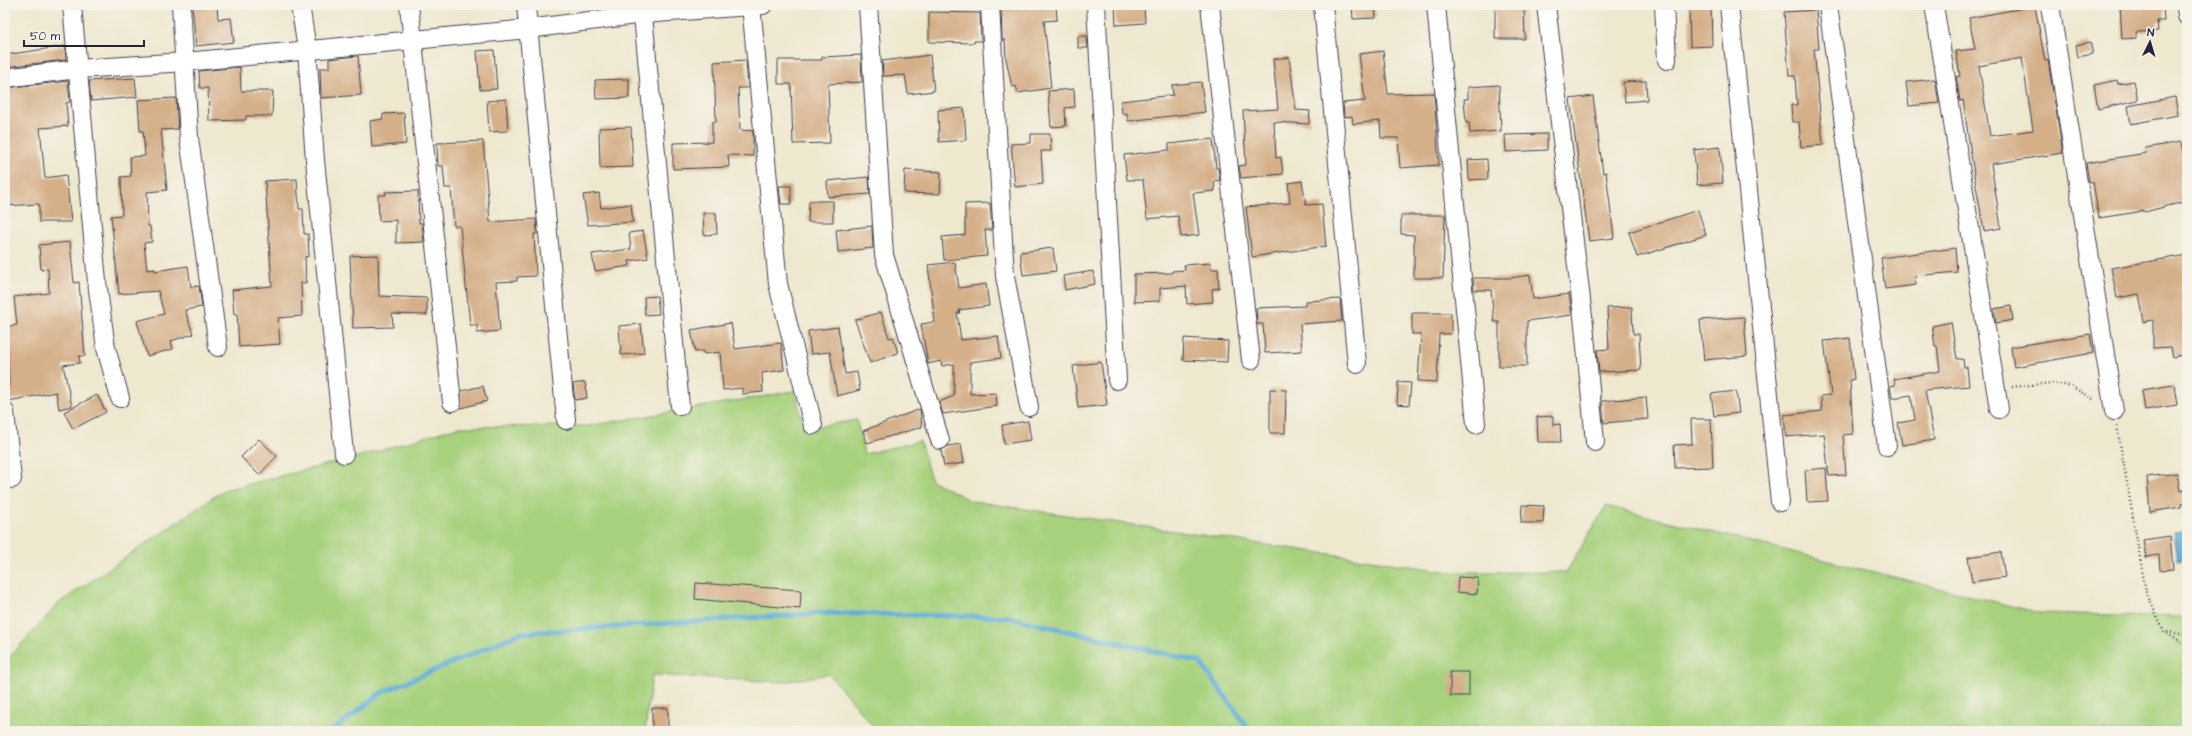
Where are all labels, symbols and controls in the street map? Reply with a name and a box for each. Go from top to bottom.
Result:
scale bar [24,22,144,48]
north arrow [2130,22,2170,62]
text: N [2147,25,2155,40]
text: 50 m [30,28,61,45]

